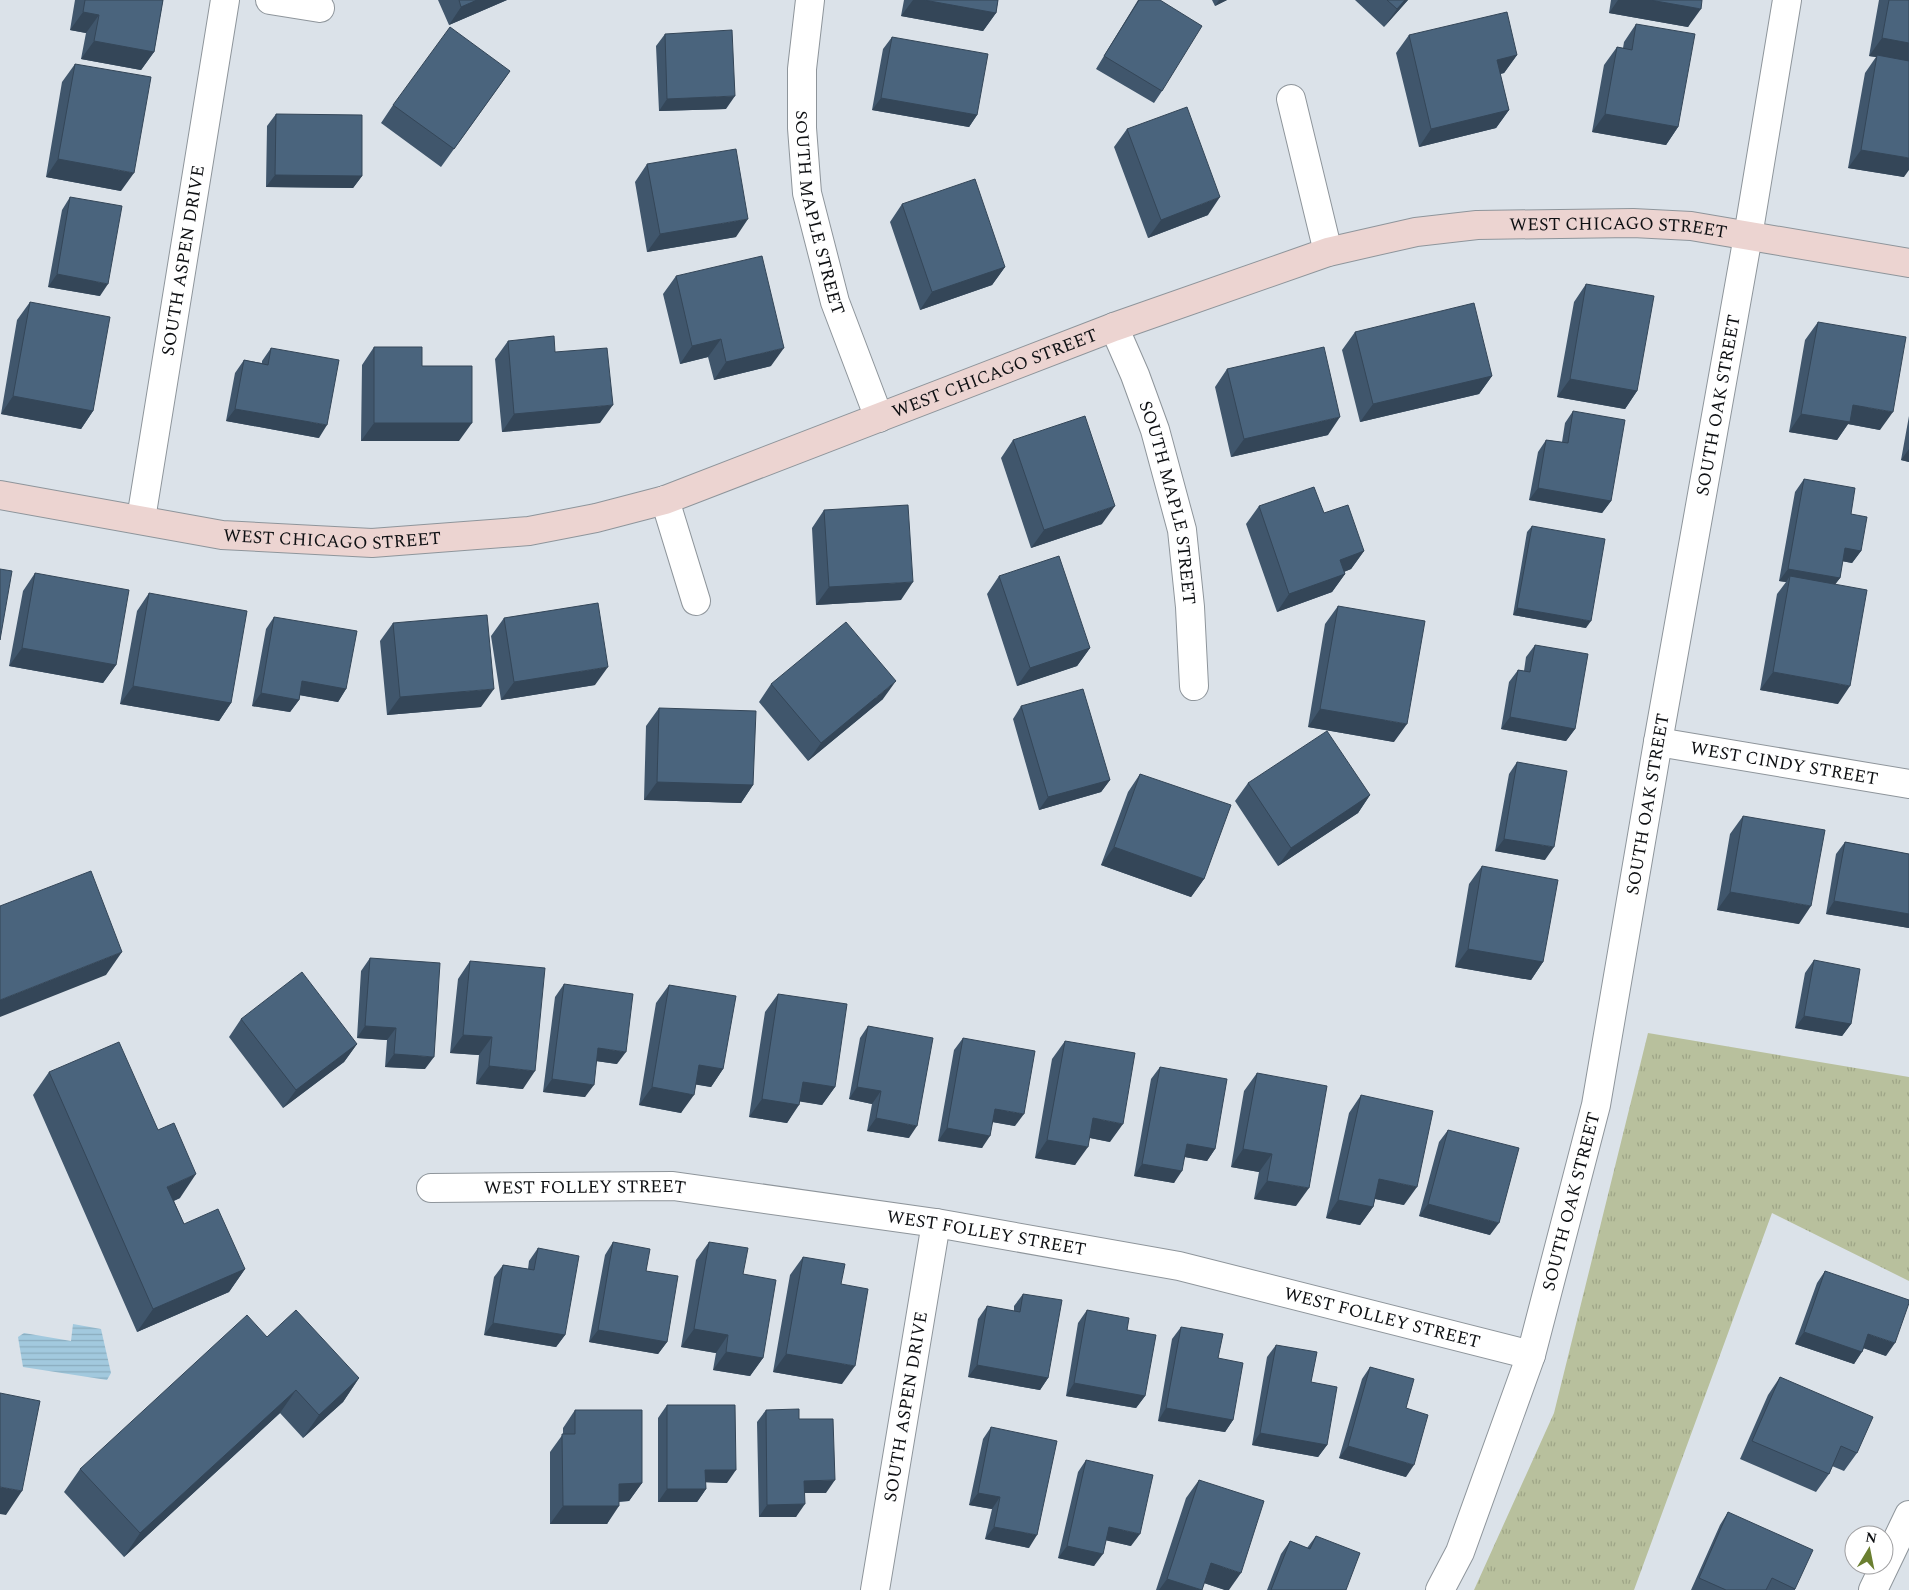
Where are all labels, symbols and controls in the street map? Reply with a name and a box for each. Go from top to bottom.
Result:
street label: SOUTH MAPLE STREET [788,110,852,319]
street label: SOUTH ASPEN DRIVE [155,163,212,358]
street label: WEST CHICAGO STREET [1509,210,1729,246]
street label: SOUTH OAK STREET [1689,312,1748,498]
street label: WEST CHICAGO STREET [888,322,1101,425]
street label: SOUTH MAPLE STREET [1132,397,1203,606]
street label: WEST CHICAGO STREET [223,522,442,557]
street label: SOUTH OAK STREET [1619,711,1677,897]
street label: WEST CINDY STREET [1688,735,1880,793]
street label: SOUTH OAK STREET [1535,1109,1608,1294]
street label: WEST FOLLEY STREET [484,1173,688,1202]
street label: WEST FOLLEY STREET [885,1203,1088,1263]
street label: WEST FOLLEY STREET [1281,1280,1483,1356]
street label: SOUTH ASPEN DRIVE [877,1309,935,1504]
north arrow [1844,1525,1894,1575]
text: N [1864,1526,1879,1549]

